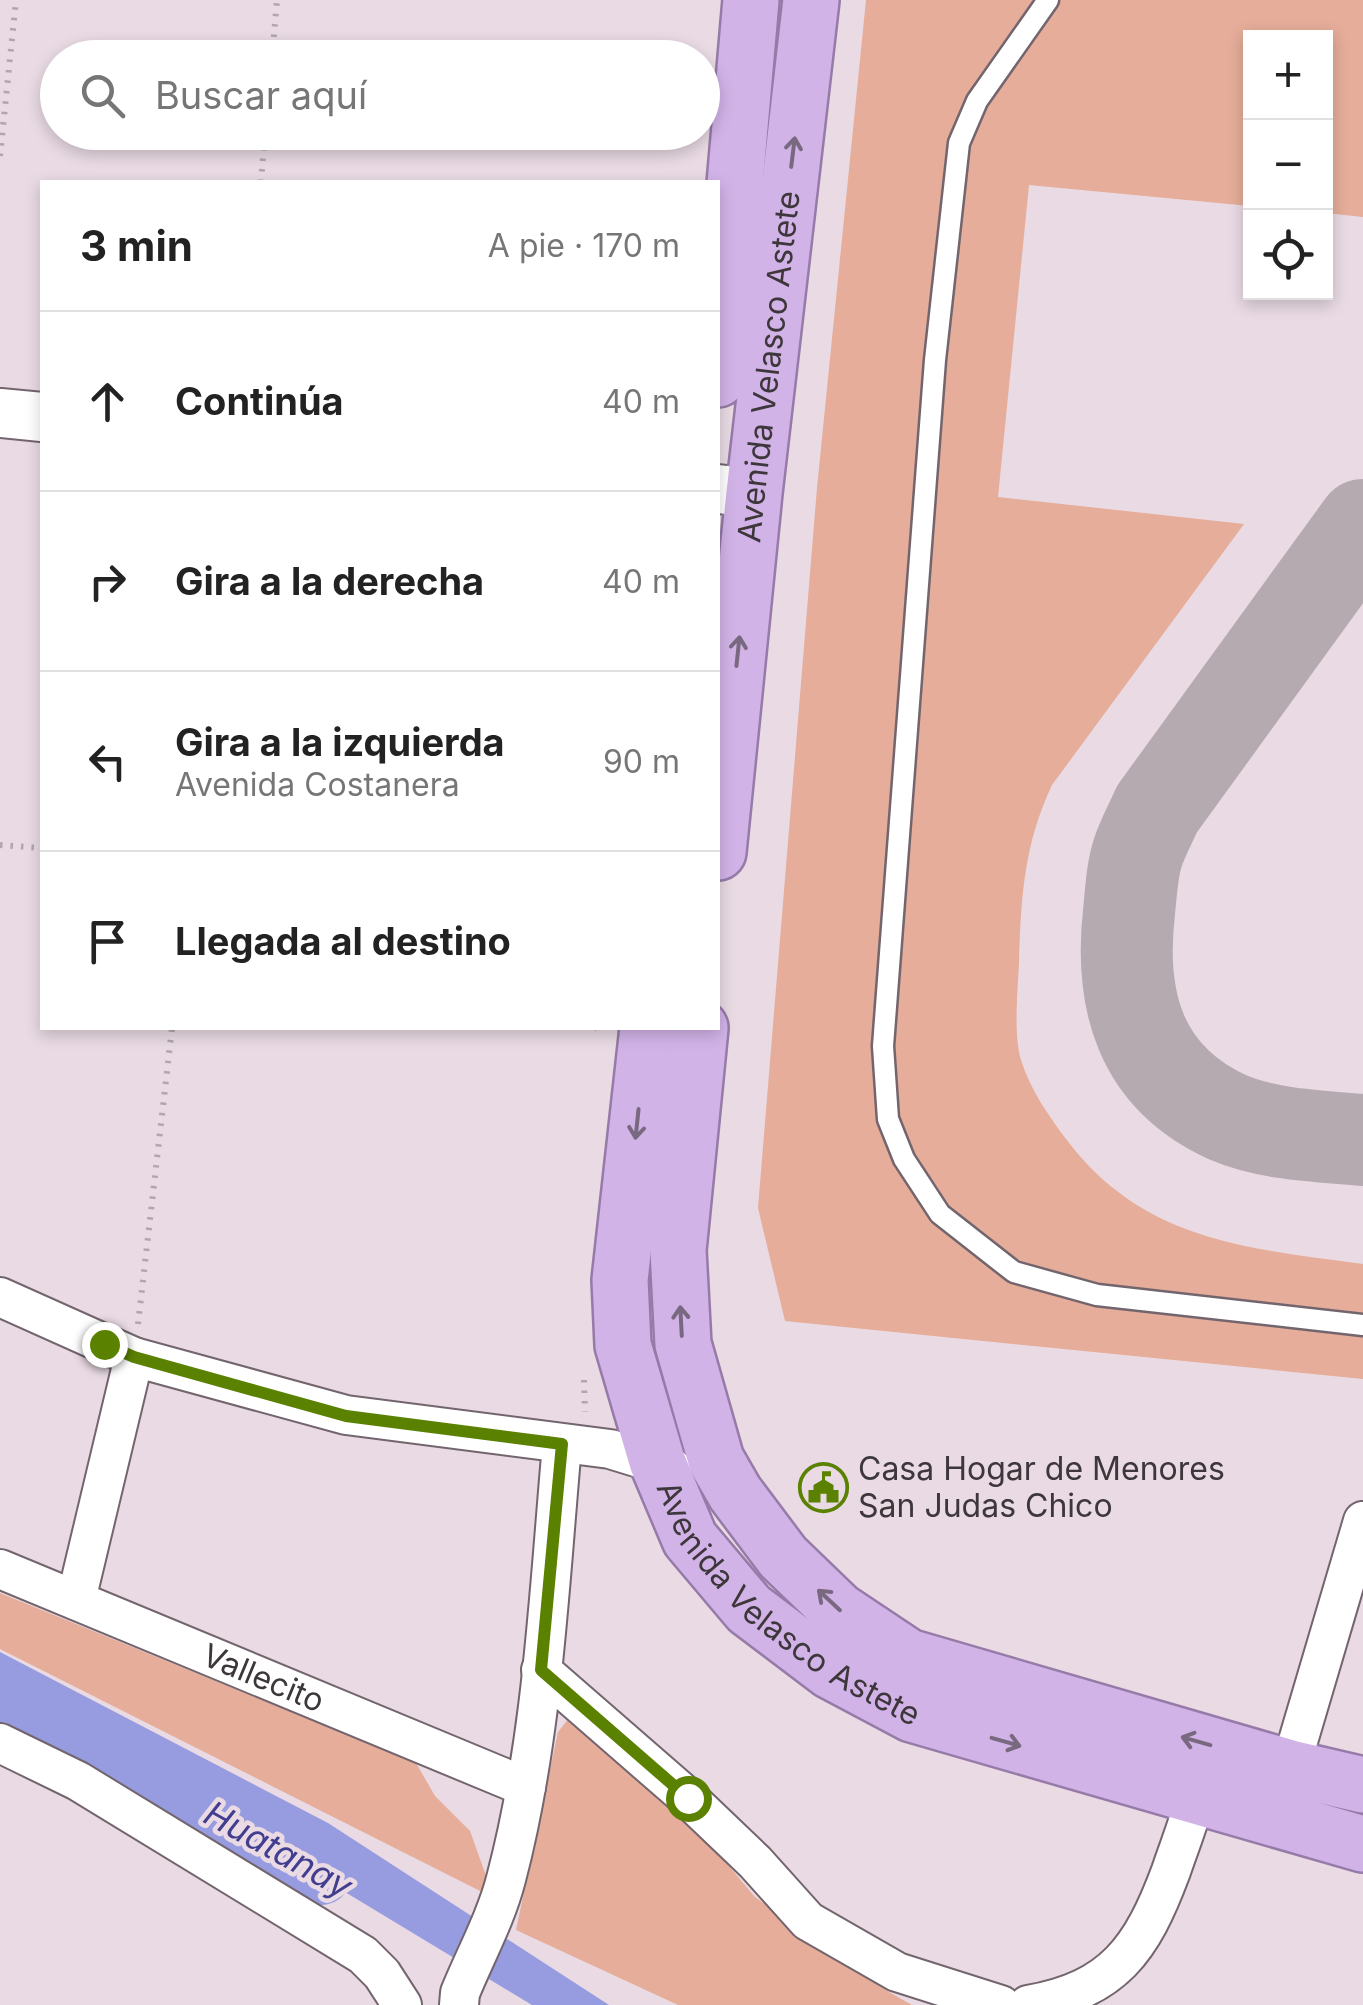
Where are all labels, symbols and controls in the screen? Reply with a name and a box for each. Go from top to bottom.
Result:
map controls [1243,30,1333,300]
button: + [1243,30,1333,120]
search box [40,40,720,150]
icon: search [75,68,130,123]
text: Buscar aquí [155,72,367,118]
button: − [1243,120,1333,210]
one-way arrow [784,137,803,169]
street label: Avenida Velasco Astete [729,189,808,544]
button: locate [1243,210,1333,300]
text: 3 min [80,220,193,271]
text: A pie · 170 m [488,226,680,265]
icon: ahead [80,374,135,429]
text: Continúa [175,378,344,424]
text: 40 m [602,382,680,421]
icon: right [80,554,135,609]
text: Gira a la derecha [175,558,484,604]
text: 40 m [602,562,680,601]
one-way arrow [728,635,747,667]
text: Gira a la izquierda [175,719,505,765]
icon: left [80,734,135,789]
text: 90 m [603,742,680,781]
text: Avenida Costanera [175,765,460,804]
icon: arrive [80,914,135,969]
text: Llegada al destino [175,918,511,964]
one-way arrow [627,1108,646,1140]
one-way arrow [671,1305,690,1337]
route end [82,1322,128,1368]
place label: Casa Hogar de Menores San Judas Chico [858,1449,1225,1525]
public building icon: Casa Hogar de Menores San Judas Chico [797,1461,849,1513]
street label: Avenida Velasco Astete [649,1475,927,1734]
one-way arrow [817,1589,842,1612]
street label: Vallecito [197,1635,330,1720]
one-way arrow [1181,1730,1213,1749]
one-way arrow [990,1734,1021,1752]
route start [666,1776,712,1822]
water label: Huatanay [197,1791,361,1907]

